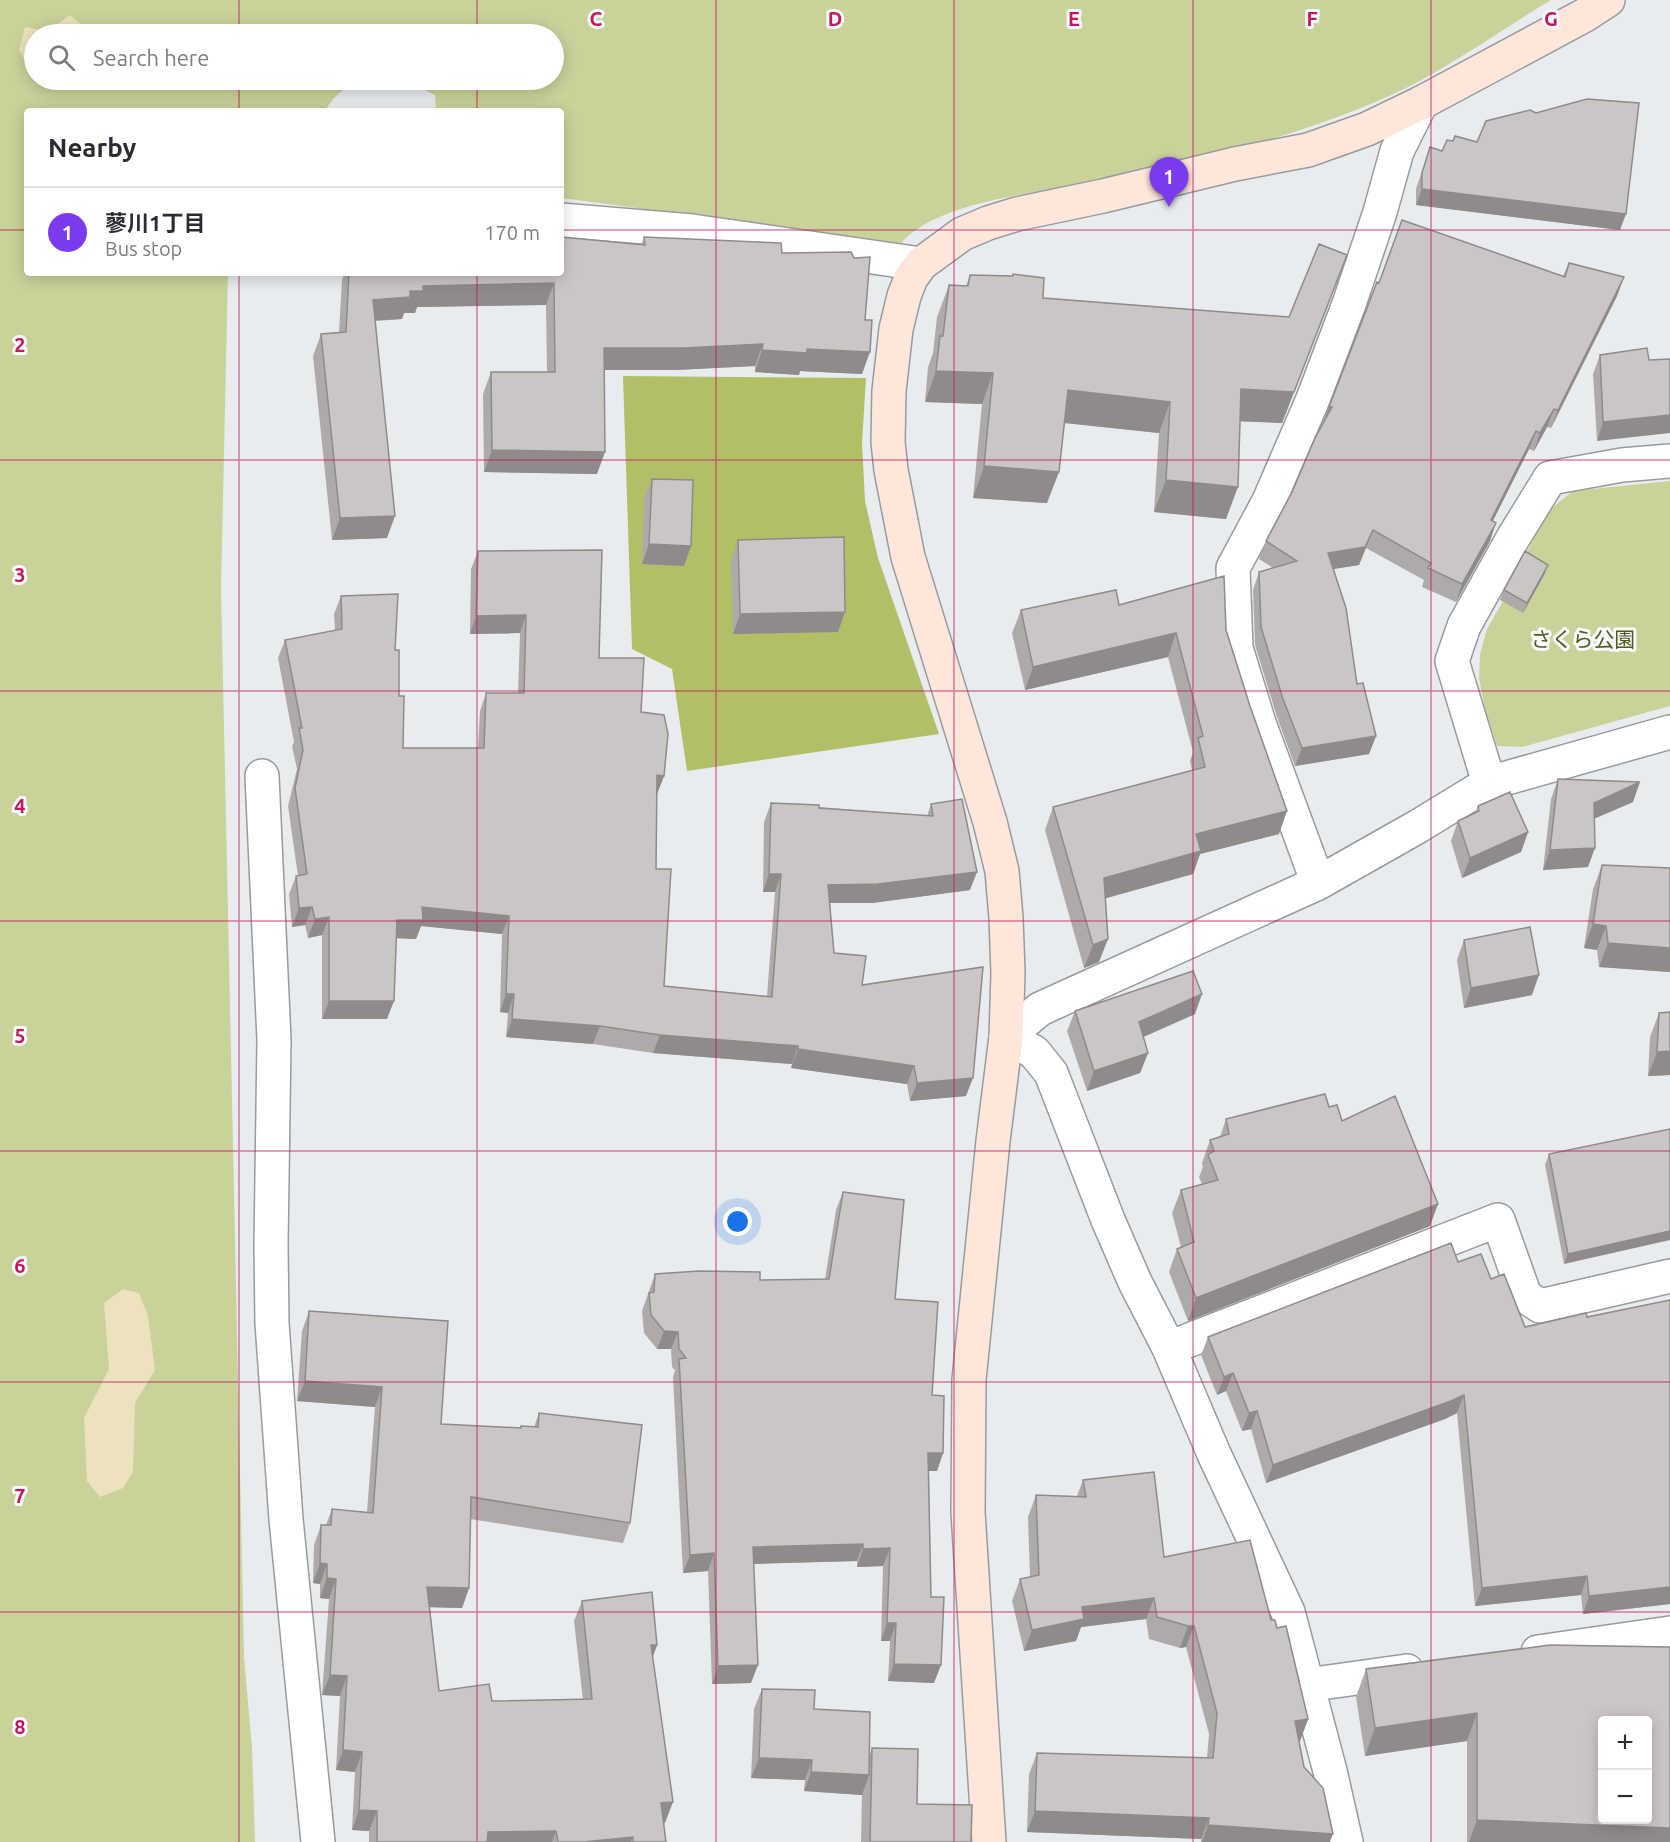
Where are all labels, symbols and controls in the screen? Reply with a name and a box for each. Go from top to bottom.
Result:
text: C [590,7,603,30]
text: D [828,7,842,30]
text: E [1068,7,1080,30]
text: F [1306,7,1318,30]
text: G [1544,7,1558,30]
search box [24,24,564,90]
icon: search [45,41,78,74]
text: Search here [93,45,209,70]
text: Nearby [48,133,136,162]
pin: 1 [1150,158,1188,207]
text: 蓼川1丁目 [105,210,205,235]
text: 1 [62,221,73,244]
text: 170 m [484,221,540,244]
text: Bus stop [105,237,182,260]
text: 2 [14,333,26,356]
text: 3 [14,563,26,586]
park label: さくら公園 [1531,627,1636,651]
text: 4 [14,794,26,817]
text: 5 [14,1024,26,1047]
your location [723,1207,752,1236]
text: 6 [14,1254,26,1277]
text: 7 [14,1484,26,1507]
text: 8 [14,1715,26,1738]
map controls [1598,1716,1652,1824]
button: + [1598,1716,1652,1770]
button: − [1598,1770,1652,1824]

